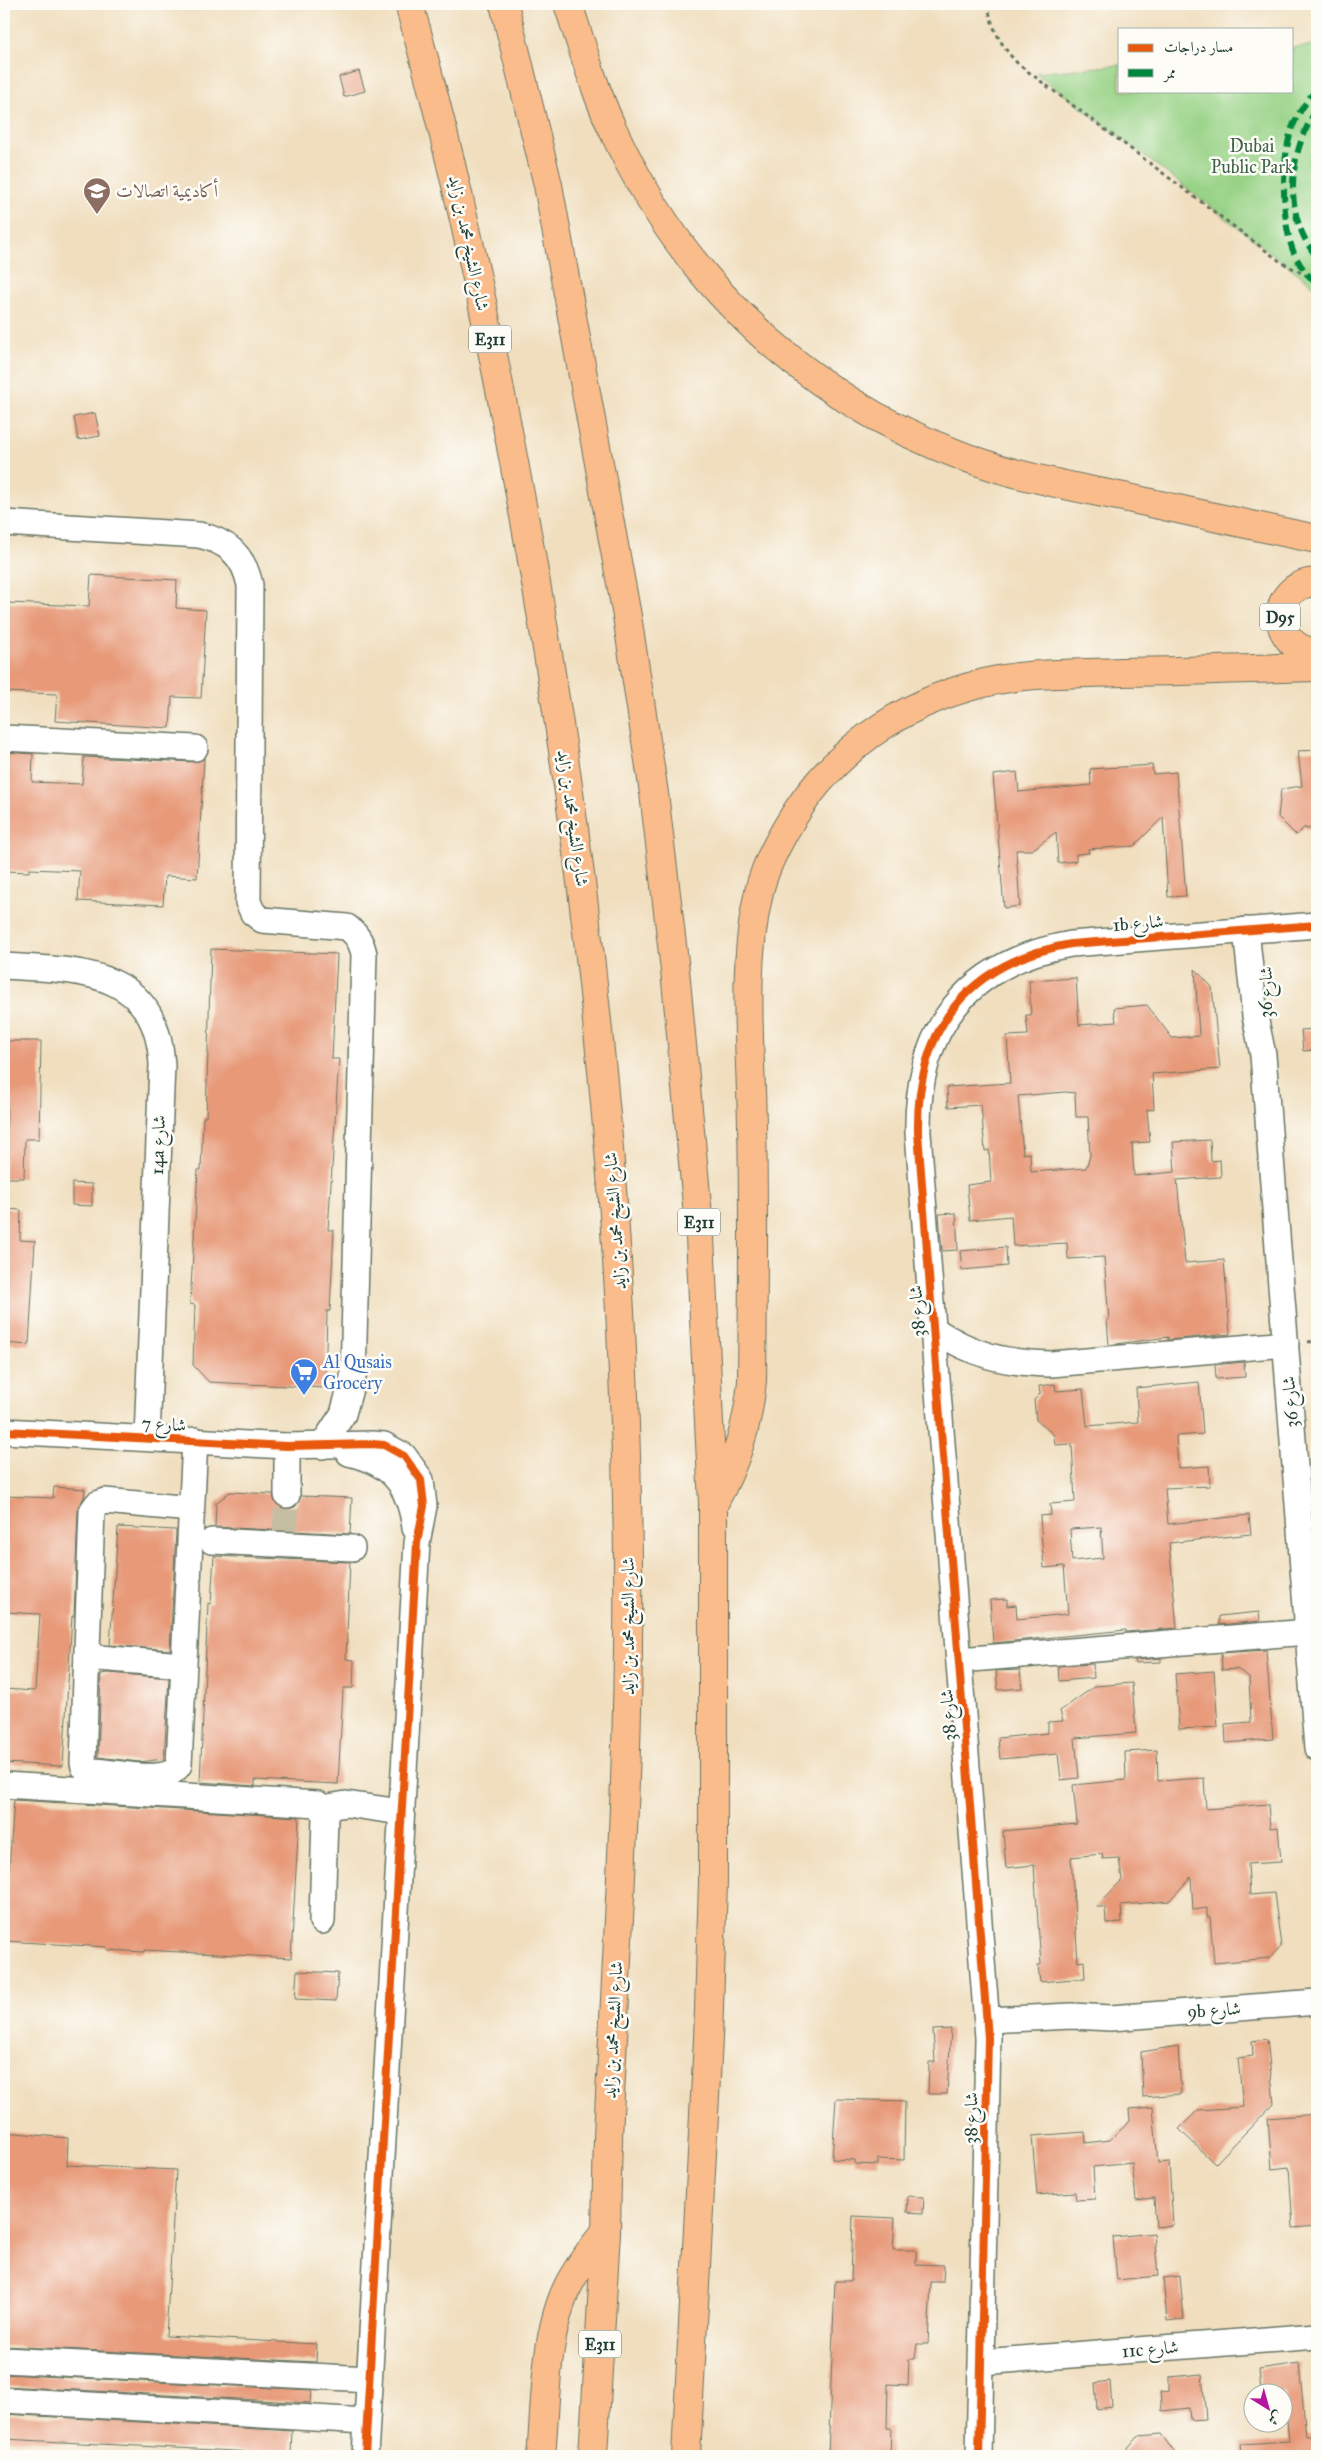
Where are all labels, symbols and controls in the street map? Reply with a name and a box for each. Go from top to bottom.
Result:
legend [1118,28,1294,92]
text: مسار دراجات [1164,38,1233,56]
text: ممر [1162,64,1176,83]
park label: Dubai Public Park [1211,135,1294,178]
street label: شارع الشيخ محمد بن زايد [439,173,494,314]
school or university icon: أكاديمية اتصالات [82,176,112,215]
place label: أكاديمية اتصالات [116,178,219,202]
road number: E311 [469,326,511,352]
road number: D95 [1260,604,1300,630]
street label: شارع الشيخ محمد بن زايد [548,748,593,888]
street label: 1b شارع [1112,910,1165,940]
street label: شارع 36 [1255,966,1281,1018]
street label: 14a شارع [146,1115,174,1175]
street label: شارع الشيخ محمد بن زايد [599,1151,636,1290]
road number: E311 [678,1208,720,1236]
street label: شارع 38 [904,1284,934,1338]
place label: Al Qusais Grocery [322,1351,392,1394]
supermarket icon: Al Qusais Grocery [289,1357,319,1396]
street label: شارع 36 [1277,1375,1307,1428]
street label: شارع 7 [141,1412,187,1440]
street label: شارع الشيخ محمد بن زايد [617,1557,644,1695]
street label: شارع 38 [935,1688,965,1742]
street label: شارع الشيخ محمد بن زايد [598,1961,633,2100]
street label: 9b شارع [1187,1997,1242,2027]
street label: شارع 38 [960,2092,986,2144]
road number: E311 [579,2330,621,2358]
street label: 11c شارع [1121,2336,1180,2366]
north arrow [1244,2382,1294,2432]
text: ش [1265,2407,1286,2429]

